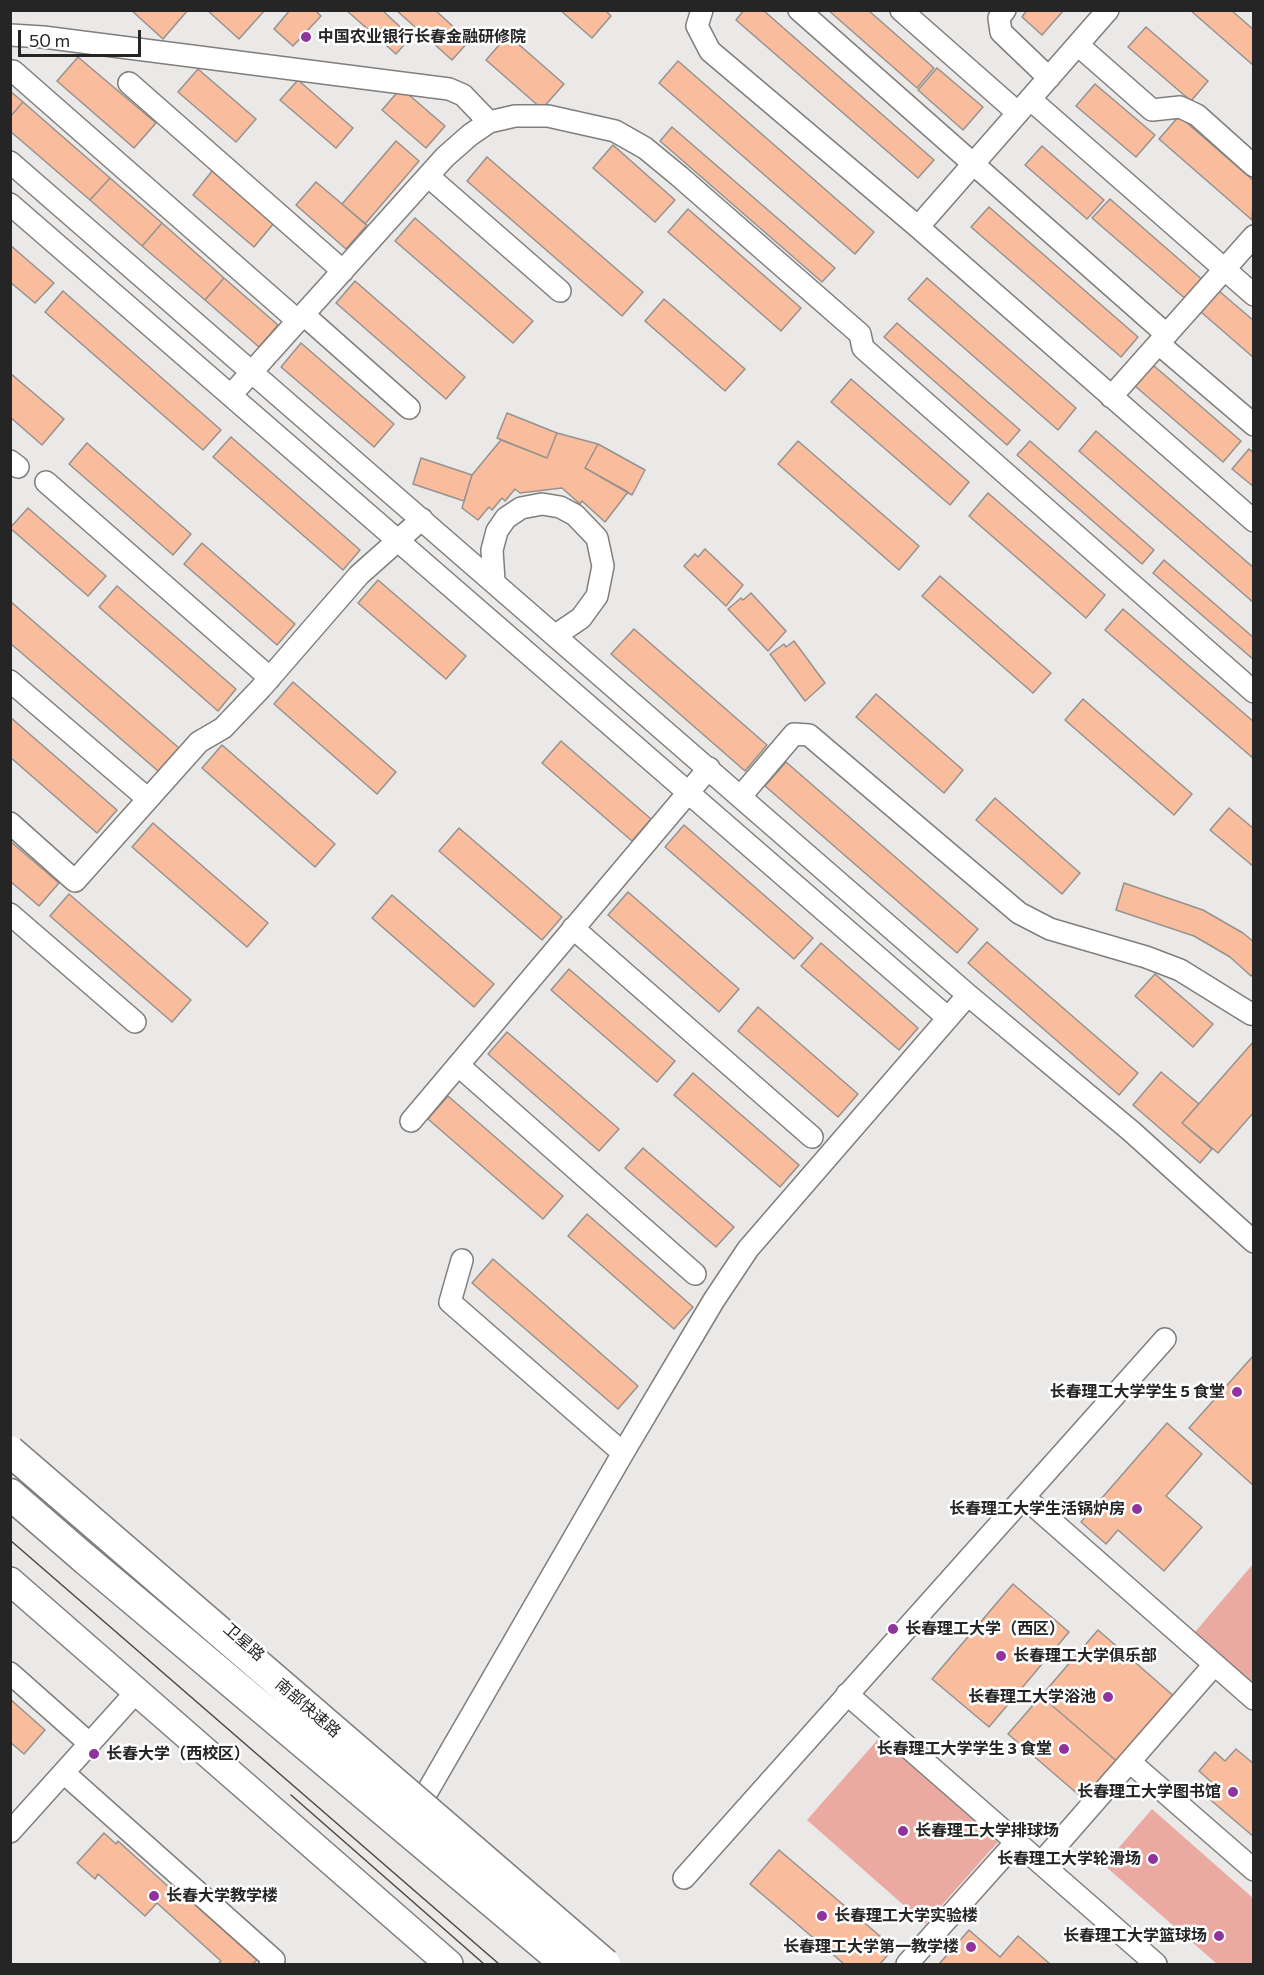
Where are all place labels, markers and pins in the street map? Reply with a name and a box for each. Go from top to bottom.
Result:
place label: 中国农业银行长春金融研修院 [318,27,526,47]
marker: 中国农业银行长春金融研修院 [299,30,313,44]
place label: 长春理工大学学生 5 食堂 [1050,1382,1225,1402]
marker: 长春理工大学学生 5 食堂 [1230,1385,1244,1399]
place label: 长春理工大学生活锅炉房 [949,1499,1125,1519]
marker: 长春理工大学生活锅炉房 [1130,1502,1144,1516]
place label: 长春理工大学（西区） [905,1619,1065,1639]
marker: 长春理工大学（西区） [886,1622,900,1636]
place label: 长春理工大学俱乐部 [1013,1646,1157,1666]
marker: 长春理工大学俱乐部 [994,1649,1008,1663]
place label: 长春理工大学浴池 [968,1687,1096,1707]
marker: 长春理工大学浴池 [1101,1690,1115,1704]
place label: 长春理工大学学生 3 食堂 [877,1739,1052,1759]
marker: 长春理工大学学生 3 食堂 [1057,1742,1071,1756]
place label: 长春大学（西校区） [106,1744,250,1764]
marker: 长春大学（西校区） [87,1747,101,1761]
place label: 长春理工大学图书馆 [1077,1782,1221,1802]
marker: 长春理工大学图书馆 [1226,1785,1240,1799]
place label: 长春理工大学排球场 [915,1821,1059,1841]
marker: 长春理工大学排球场 [896,1824,910,1838]
place label: 长春理工大学轮滑场 [997,1849,1141,1869]
marker: 长春理工大学轮滑场 [1146,1852,1160,1866]
place label: 长春大学教学楼 [166,1886,278,1906]
marker: 长春大学教学楼 [147,1889,161,1903]
place label: 长春理工大学实验楼 [834,1906,978,1926]
marker: 长春理工大学实验楼 [815,1909,829,1923]
place label: 长春理工大学篮球场 [1063,1926,1207,1946]
marker: 长春理工大学篮球场 [1212,1929,1226,1943]
place label: 长春理工大学第一教学楼 [783,1937,959,1957]
marker: 长春理工大学第一教学楼 [964,1940,978,1954]

